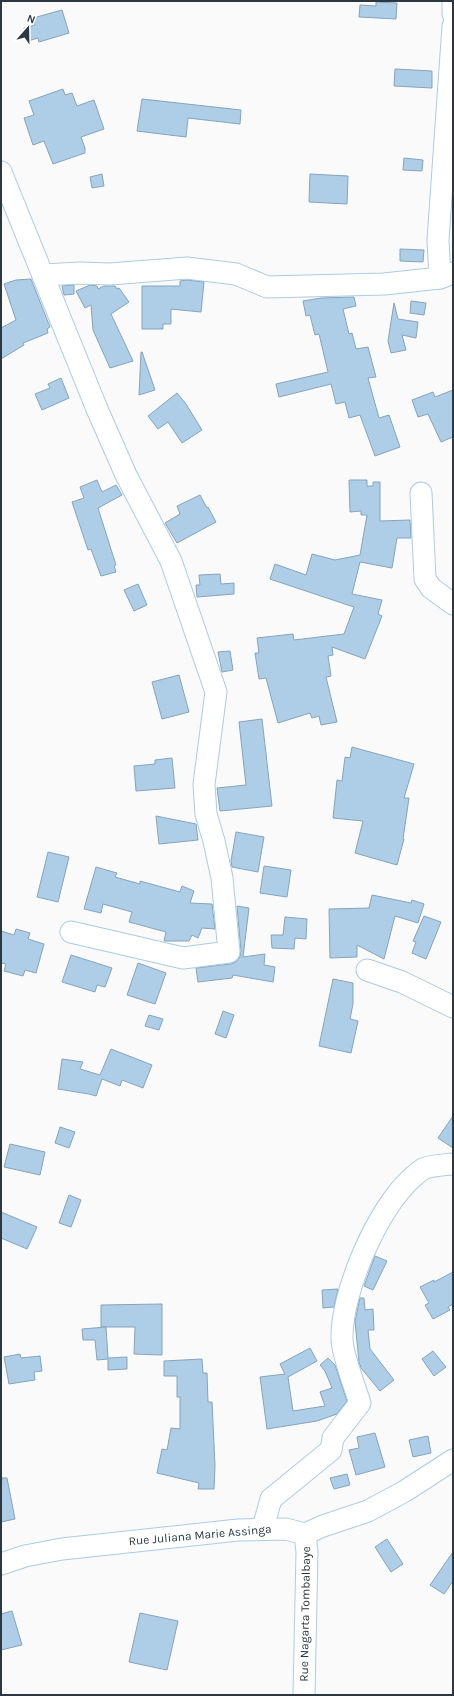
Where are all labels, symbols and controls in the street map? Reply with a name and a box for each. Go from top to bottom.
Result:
north arrow [8,8,48,48]
text: N [25,12,37,27]
street label: Rue Juliana Marie Assinga [128,1522,272,1548]
street label: Rue Nagarta Tombalbaye [297,1546,313,1682]

